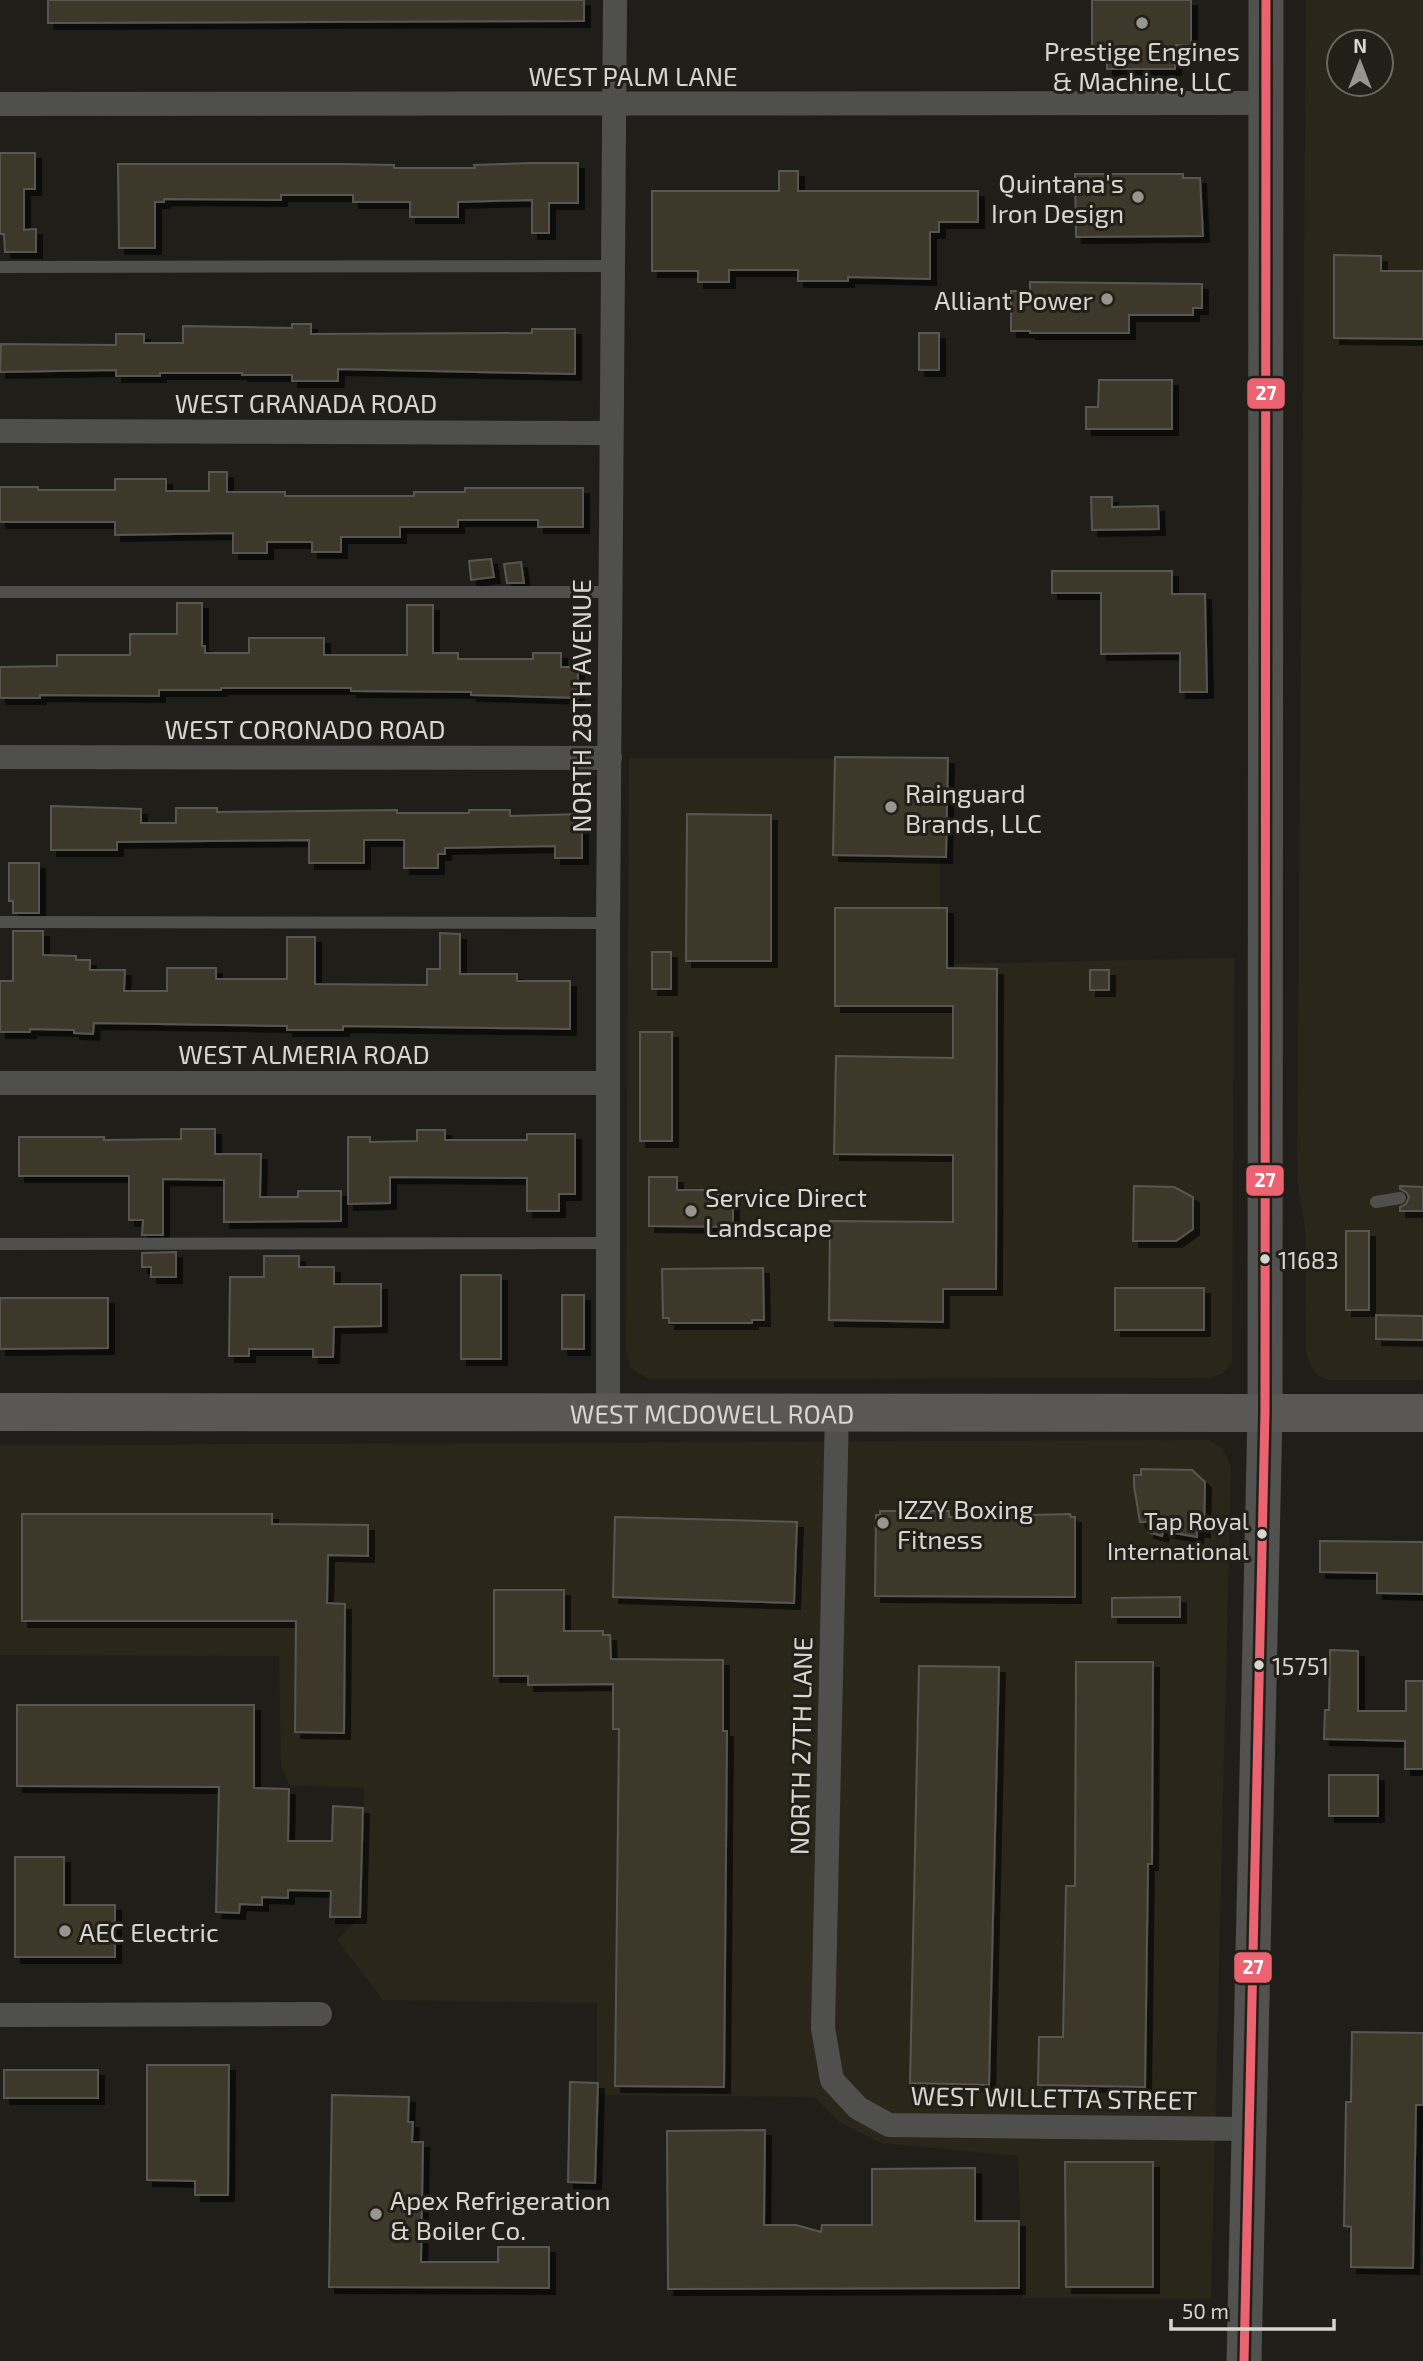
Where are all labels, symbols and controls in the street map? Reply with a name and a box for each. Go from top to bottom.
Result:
marker: Prestige Engines & Machine, LLC [1134,15,1150,31]
north arrow [1325,28,1395,98]
text: N [1353,34,1367,57]
place label: Prestige Engines & Machine, LLC [1044,35,1240,96]
street label: WEST PALM LANE [528,60,738,91]
place label: Quintana's Iron Design [991,167,1124,228]
marker: Quintana's Iron Design [1130,189,1146,205]
place label: Alliant Power [934,284,1093,315]
marker: Alliant Power [1099,291,1115,307]
line badge: 27 [1246,377,1286,410]
text: 27 [1255,381,1277,404]
street label: WEST GRANADA ROAD [175,387,437,418]
street label: NORTH 28TH AVENUE [565,579,596,833]
street label: WEST CORONADO ROAD [164,713,446,744]
place label: Rainguard Brands, LLC [905,777,1042,838]
marker: Rainguard Brands, LLC [883,799,899,815]
street label: WEST ALMERIA ROAD [178,1038,430,1069]
line badge: 27 [1245,1164,1285,1197]
text: 27 [1254,1168,1276,1191]
place label: Service Direct Landscape [705,1181,867,1242]
marker: Service Direct Landscape [683,1203,699,1219]
place label: 11683 [1278,1245,1339,1274]
marker: 11683 [1258,1252,1272,1266]
street label: WEST MCDOWELL ROAD [570,1397,854,1428]
place label: IZZY Boxing Fitness [897,1493,1034,1554]
place label: Tap Royal International [1107,1506,1249,1565]
marker: IZZY Boxing Fitness [875,1515,891,1531]
marker: Tap Royal International [1255,1527,1269,1541]
street label: NORTH 27TH LANE [783,1637,817,1855]
place label: 15751 [1272,1651,1329,1680]
marker: 15751 [1252,1658,1266,1672]
place label: AEC Electric [79,1916,219,1947]
marker: AEC Electric [57,1923,73,1939]
line badge: 27 [1233,1951,1273,1984]
text: 27 [1242,1955,1264,1978]
street label: WEST WILLETTA STREET [910,2079,1198,2115]
place label: Apex Refrigeration & Boiler Co. [390,2184,611,2245]
marker: Apex Refrigeration & Boiler Co. [368,2206,384,2222]
scale bar [1171,2288,1334,2332]
text: 50 m [1182,2298,1229,2323]

